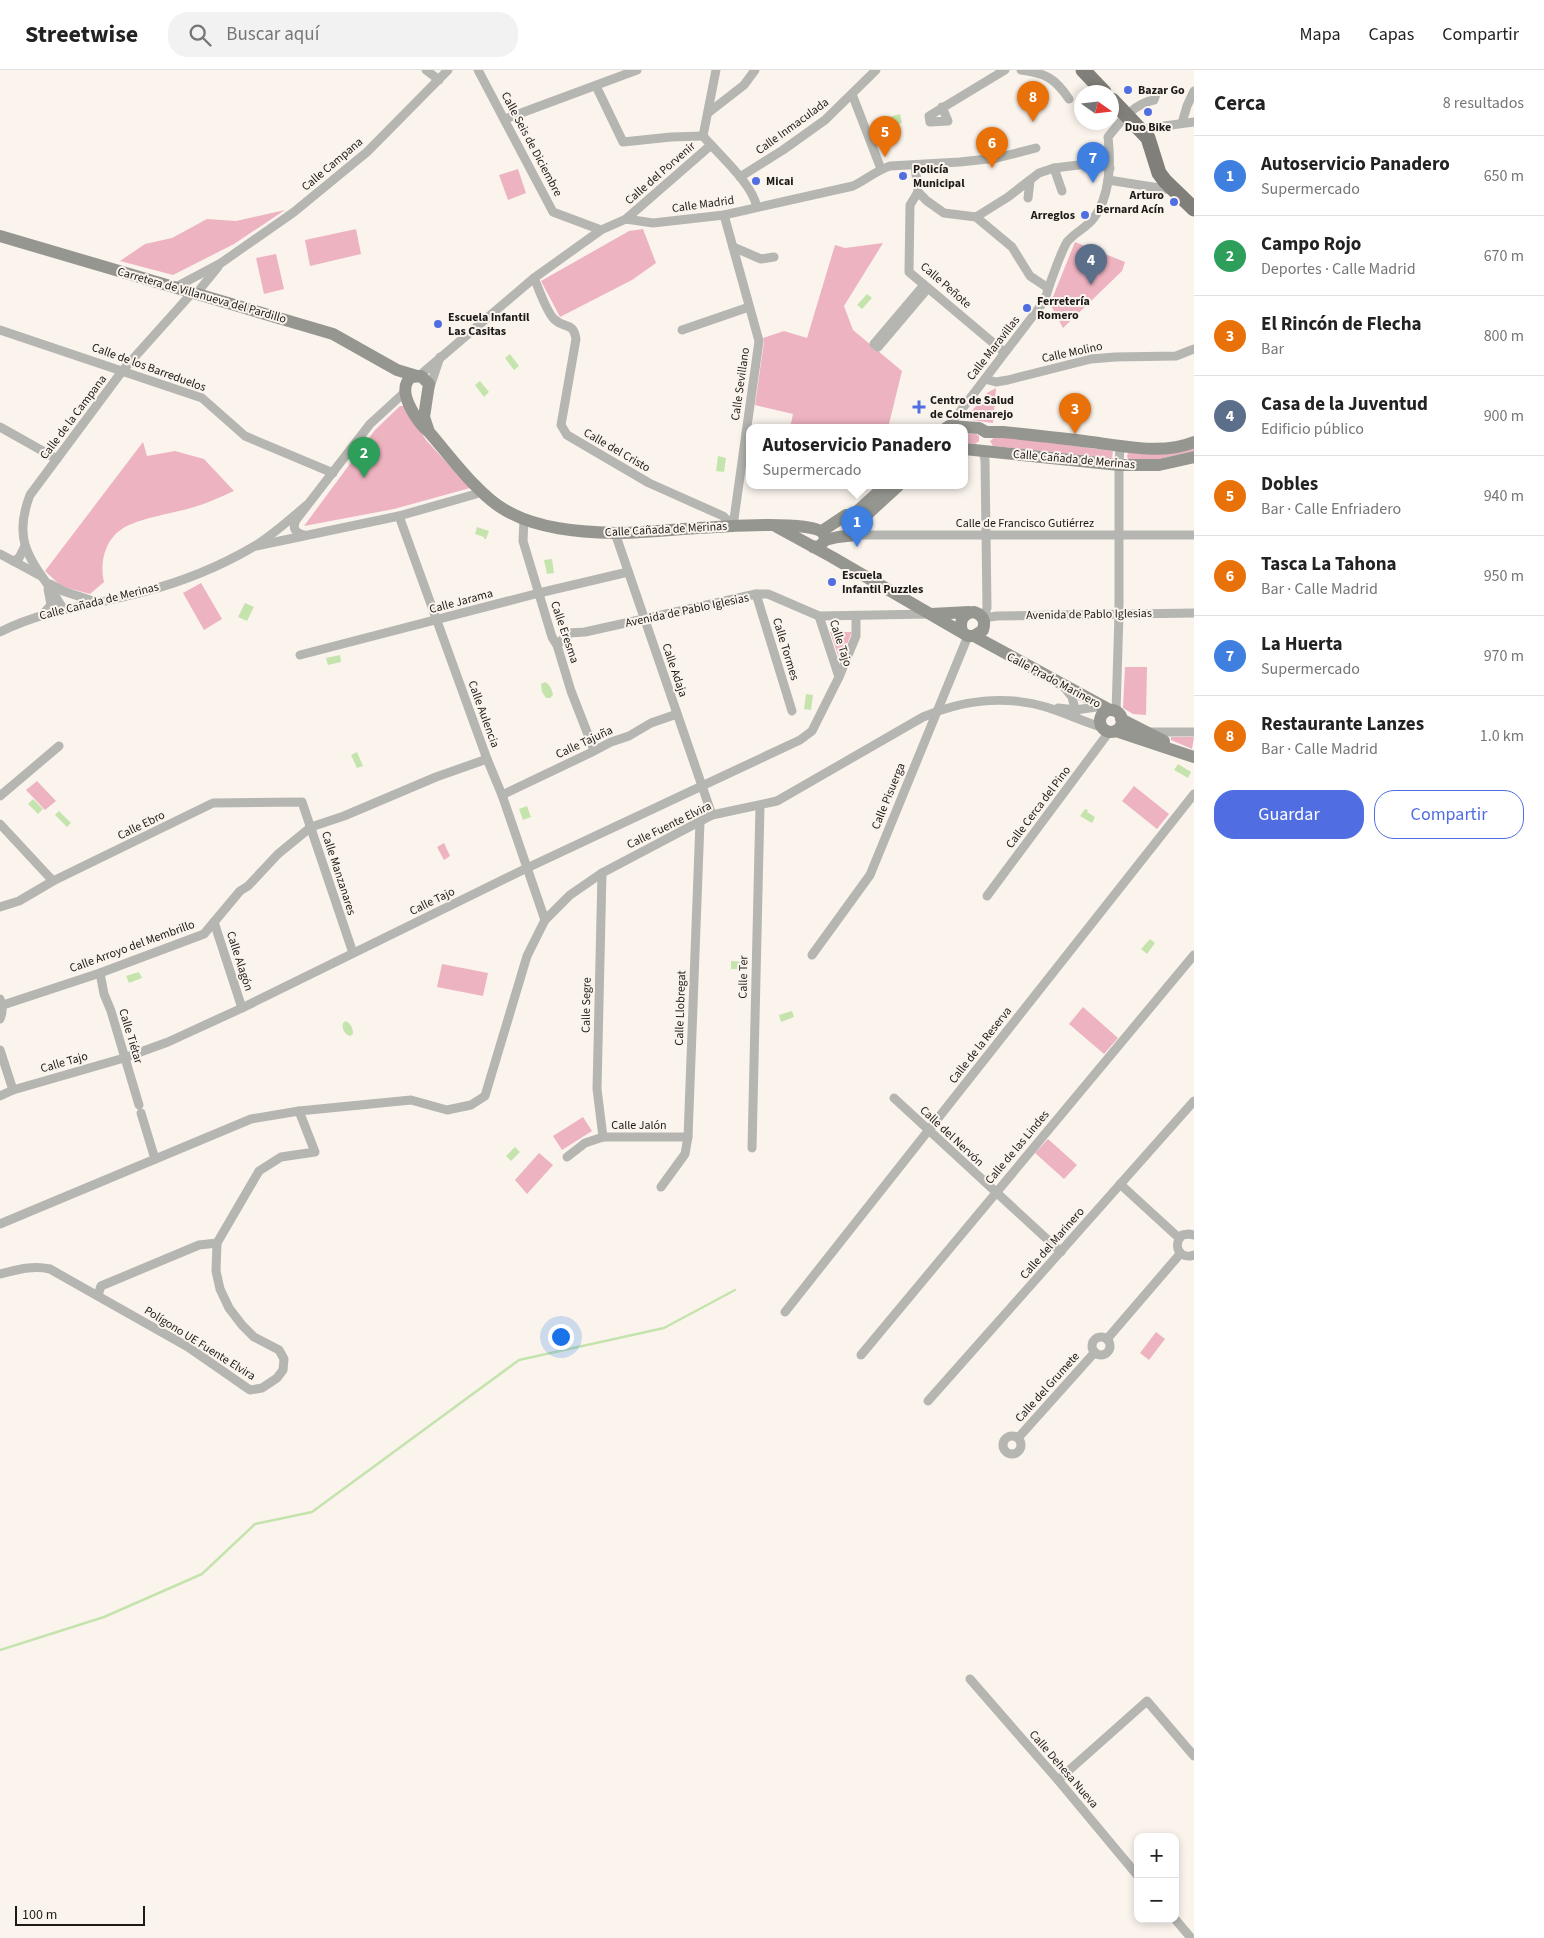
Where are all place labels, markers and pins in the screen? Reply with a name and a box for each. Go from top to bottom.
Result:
pin: 8 [1017,81,1049,122]
place label: Bazar Go [1138,82,1185,99]
marker: Bazar Go [1122,84,1134,96]
marker: Duo Bike [1142,106,1154,118]
pin: 5 [869,116,901,157]
place label: Duo Bike [1125,119,1171,136]
pin: 6 [976,127,1008,168]
pin: 7 [1077,142,1109,183]
place label: Policía Municipal [913,161,965,192]
marker: Policía Municipal [897,170,909,182]
place label: Micai [766,173,794,190]
marker: Micai [750,175,762,187]
place label: Arturo Bernard Acín [1096,187,1164,218]
marker: Arturo Bernard Acín [1168,196,1180,208]
place label: Arreglos [1030,207,1075,224]
marker: Arreglos [1079,209,1091,221]
pin: 4 [1075,244,1107,285]
place label: Ferretería Romero [1037,293,1090,324]
marker: Ferretería Romero [1021,302,1033,314]
place label: Escuela Infantil Las Casitas [448,309,530,340]
marker: Escuela Infantil Las Casitas [432,318,444,330]
place label: Centro de Salud de Colmenarejo [930,392,1014,423]
pin: 3 [1059,393,1091,434]
marker: Centro de Salud de Colmenarejo [912,400,926,414]
pin: 2 [348,437,380,478]
pin: 1 [841,506,873,547]
place label: Escuela Infantil Puzzles [842,567,923,598]
marker: Escuela Infantil Puzzles [826,576,838,588]

